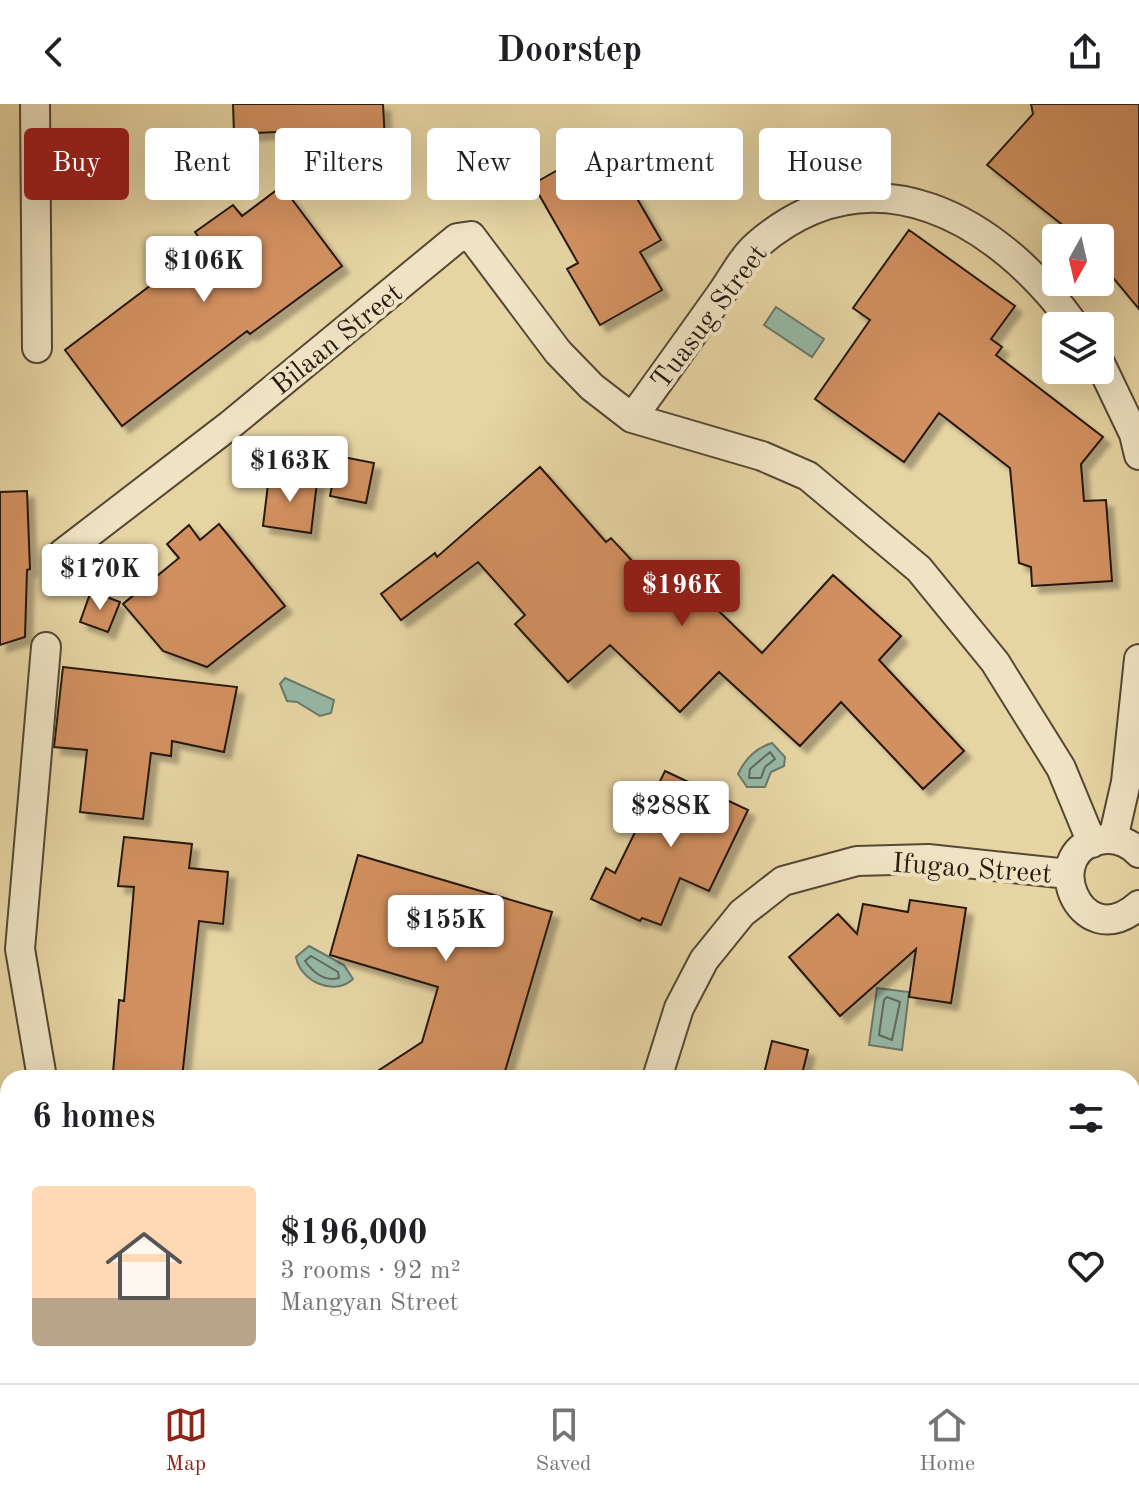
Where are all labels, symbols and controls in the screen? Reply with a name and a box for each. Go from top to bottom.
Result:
icon: back [32,30,76,74]
icon: share [1063,30,1107,74]
text: Doorstep [497,34,642,70]
chip: Buy [24,128,129,200]
chip: Rent [145,128,259,200]
chip: Filters [275,128,411,200]
chip: New [427,128,540,200]
chip: Apartment [556,128,743,200]
chip: House [759,128,891,200]
north arrow [1042,224,1114,296]
map controls [1042,224,1114,384]
pin: $106K [148,236,260,304]
street label: Tuasug Street [647,240,774,395]
text: $106K [164,249,244,275]
street label: Bilaan Street [267,279,409,401]
button: layers [1042,312,1114,384]
pin: $163K [234,436,346,504]
text: $163K [250,449,330,475]
pin: $170K [44,544,156,612]
text: $170K [60,557,140,583]
pin: $196K [626,560,738,628]
text: $196K [642,573,722,599]
pin: $288K [615,781,727,849]
text: $288K [631,794,711,820]
street label: Ifugao Street [891,850,1053,890]
pin: $155K [390,895,502,963]
text: $155K [406,908,486,934]
icon: filters [1064,1096,1108,1140]
text: 6 homes [32,1101,155,1135]
text: $196,000 [280,1217,428,1251]
icon: home [96,1218,192,1314]
icon: heart [1064,1244,1108,1288]
text: 3 rooms · 92 m² [280,1258,461,1284]
text: Mangyan Street [280,1290,459,1316]
tab: Map [164,1403,208,1478]
tab: Saved [536,1403,592,1478]
tab: Home [919,1403,975,1478]

